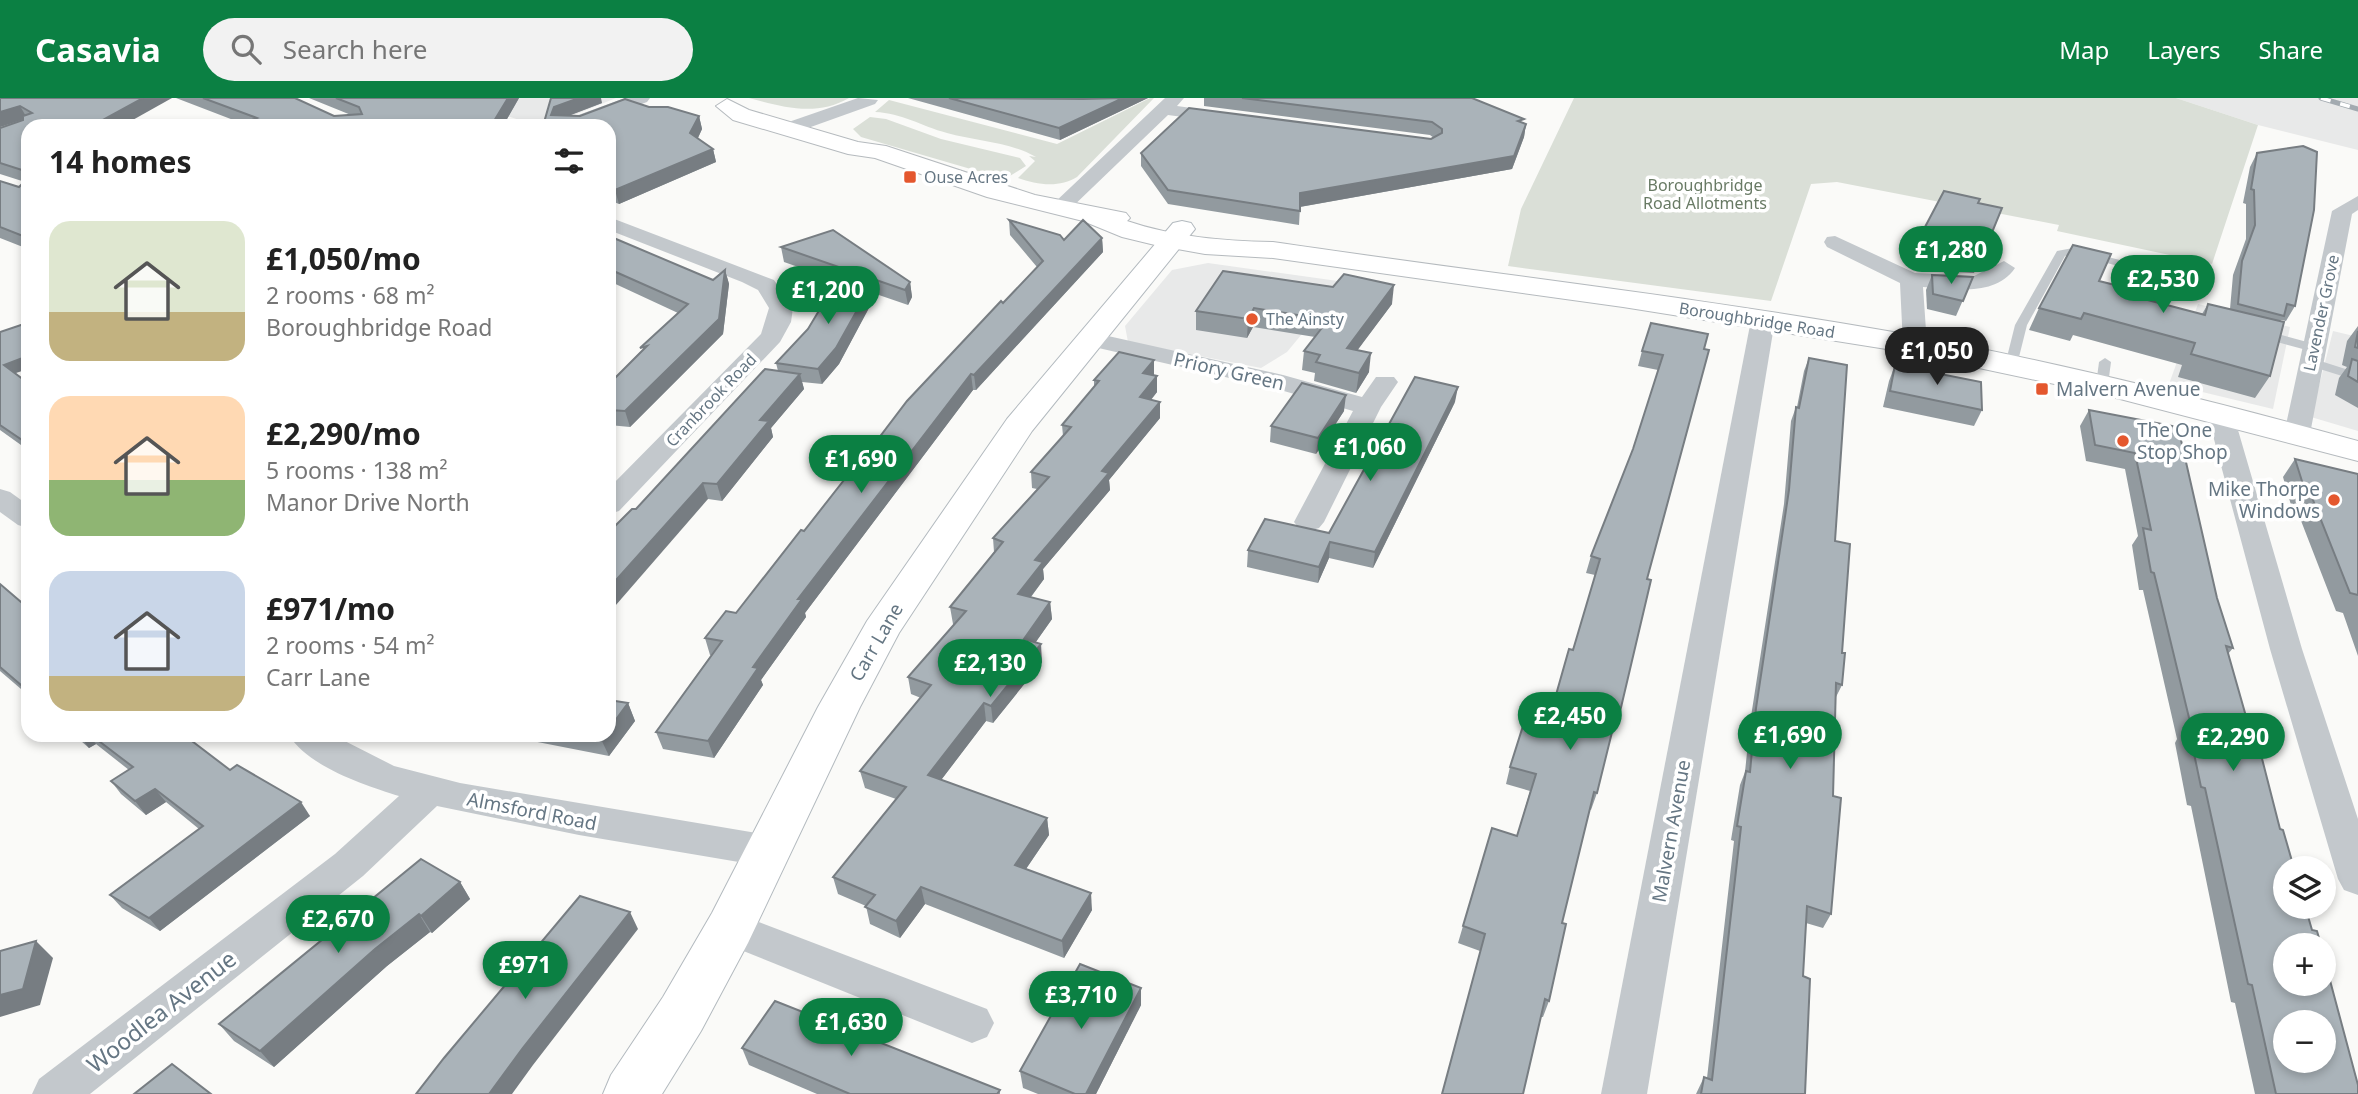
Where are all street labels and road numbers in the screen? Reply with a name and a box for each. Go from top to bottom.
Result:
street label: Lavender Grove [2298,253,2344,373]
street label: Boroughbridge Road [1677,297,1837,343]
street label: Priory Green [1171,346,1287,396]
street label: Cranbrook Road [661,349,761,451]
street label: Carr Lane [843,598,909,686]
street label: Malvern Avenue [1646,758,1696,904]
street label: Almsford Road [465,786,599,836]
street label: Woodlea Avenue [80,943,242,1079]

